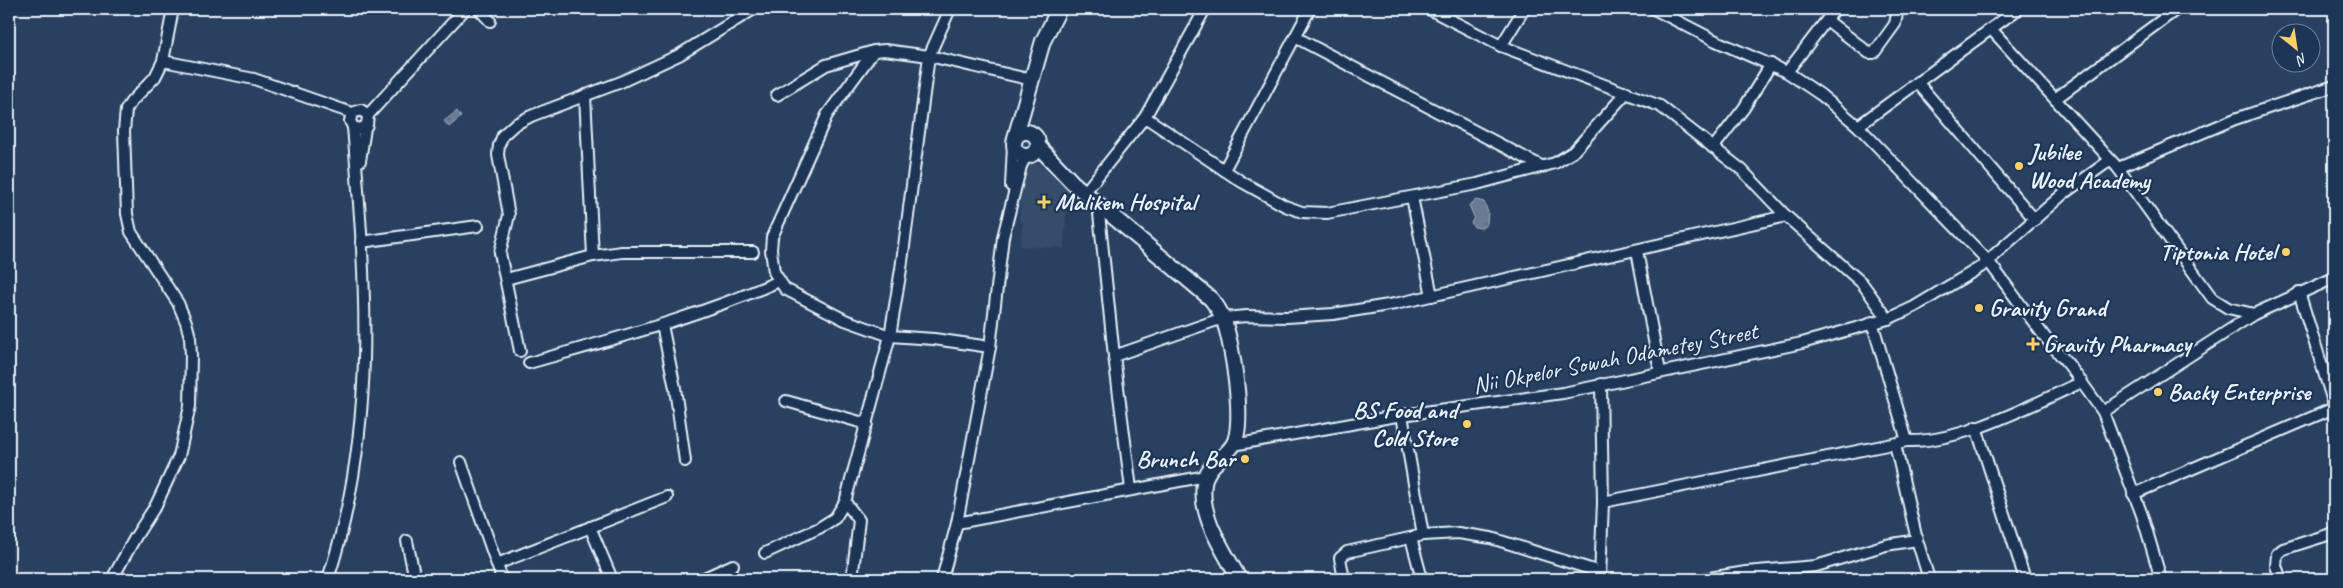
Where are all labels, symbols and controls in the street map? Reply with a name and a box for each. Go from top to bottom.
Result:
north arrow [2270,22,2320,72]
text: N [2292,49,2310,70]
place label: Jubilee Wood Academy [2027,137,2151,195]
marker: Jubilee Wood Academy [2013,160,2025,172]
place label: Malikem Hospital [1055,187,1200,217]
marker: Malikem Hospital [1037,195,1051,209]
place label: Tiptonia Hotel [2160,237,2281,267]
marker: Tiptonia Hotel [2280,246,2292,258]
place label: Gravity Grand [1989,293,2110,323]
marker: Gravity Grand [1973,302,1985,314]
street label: Nii Okpelor Sowah Odametey Street [1470,315,1762,400]
place label: Gravity Pharmacy [2043,329,2194,359]
marker: Gravity Pharmacy [2027,338,2039,350]
place label: Backy Enterprise [2168,377,2312,407]
marker: Backy Enterprise [2152,386,2164,398]
place label: BS Food and Cold Store [1353,395,1461,453]
marker: BS Food and Cold Store [1461,418,1473,430]
place label: Brunch Bar [1137,444,1237,474]
marker: Brunch Bar [1239,453,1251,465]

